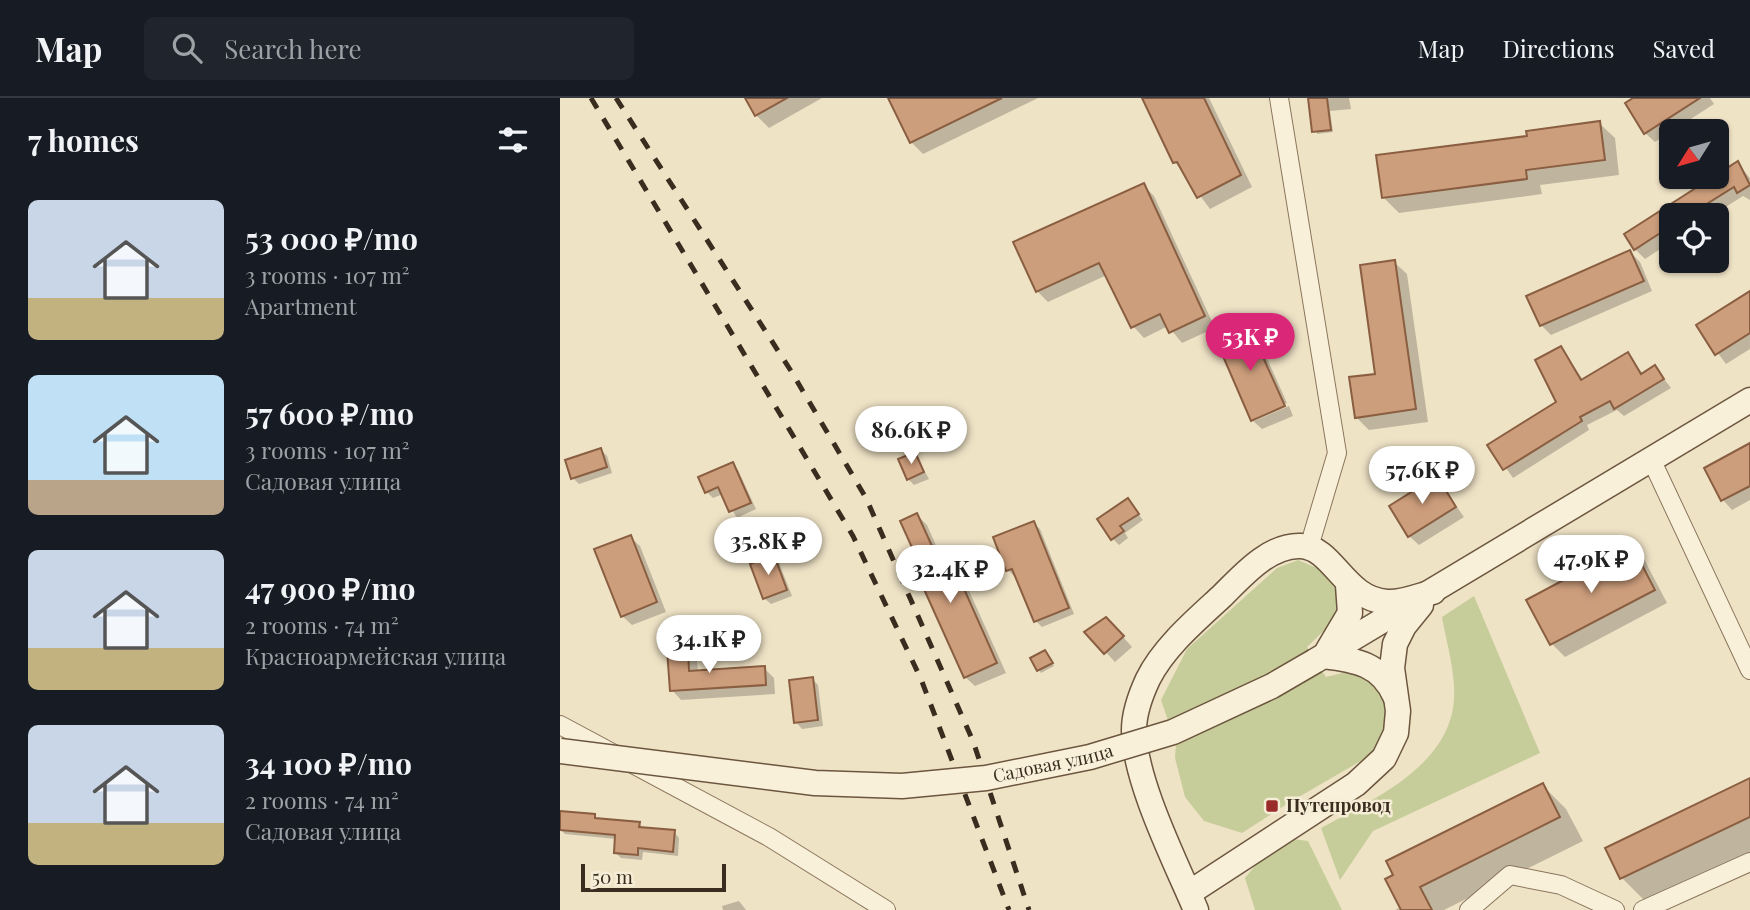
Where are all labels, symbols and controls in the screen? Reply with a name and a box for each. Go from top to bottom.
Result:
search box [144,17,634,80]
text: Map [35,26,102,70]
icon: search [168,29,206,67]
text: Search here [224,31,362,66]
text: Map [1418,32,1464,64]
text: Directions [1502,32,1615,64]
text: Saved [1653,32,1715,64]
north arrow [1659,119,1729,189]
map controls [1659,119,1729,273]
text: 7 homes [28,120,139,160]
icon: filters [494,121,532,159]
button: locate [1659,203,1729,273]
text: 53 000 ₽/mo [245,218,418,258]
icon: home [84,228,168,312]
text: 3 rooms · 107 m² [245,259,410,290]
text: Apartment [245,290,357,321]
pin: 53K ₽ [1201,314,1299,373]
text: 53K ₽ [1222,320,1278,351]
text: 57 600 ₽/mo [245,393,414,433]
icon: home [84,403,168,487]
pin: 86.6K ₽ [846,406,976,466]
text: 86.6K ₽ [871,413,951,444]
text: 3 rooms · 107 m² [245,434,410,465]
pin: 57.6K ₽ [1357,446,1487,506]
text: 57.6K ₽ [1385,453,1459,484]
text: Садовая улица [245,465,401,496]
pin: 35.8K ₽ [703,518,833,577]
text: 35.8K ₽ [730,524,806,555]
pin: 47.9K ₽ [1526,536,1656,595]
text: 47.9K ₽ [1553,542,1629,573]
pin: 32.4K ₽ [885,546,1015,605]
text: 32.4K ₽ [912,552,988,583]
text: 47 900 ₽/mo [245,568,415,608]
icon: home [84,578,168,662]
text: 2 rooms · 74 m² [245,609,399,640]
pin: 34.1K ₽ [644,616,774,675]
text: 34.1K ₽ [672,622,746,653]
text: Красноармейская улица [245,640,506,671]
street label: Садовая улица [991,738,1116,787]
text: 34 100 ₽/mo [245,743,412,783]
icon: home [84,753,168,837]
text: 2 rooms · 74 m² [245,784,399,815]
place label: Путепровод [1286,793,1391,817]
marker: Путепровод [1264,798,1280,814]
text: Садовая улица [245,815,401,846]
scale bar [581,861,726,893]
text: 50 m [592,863,633,889]

